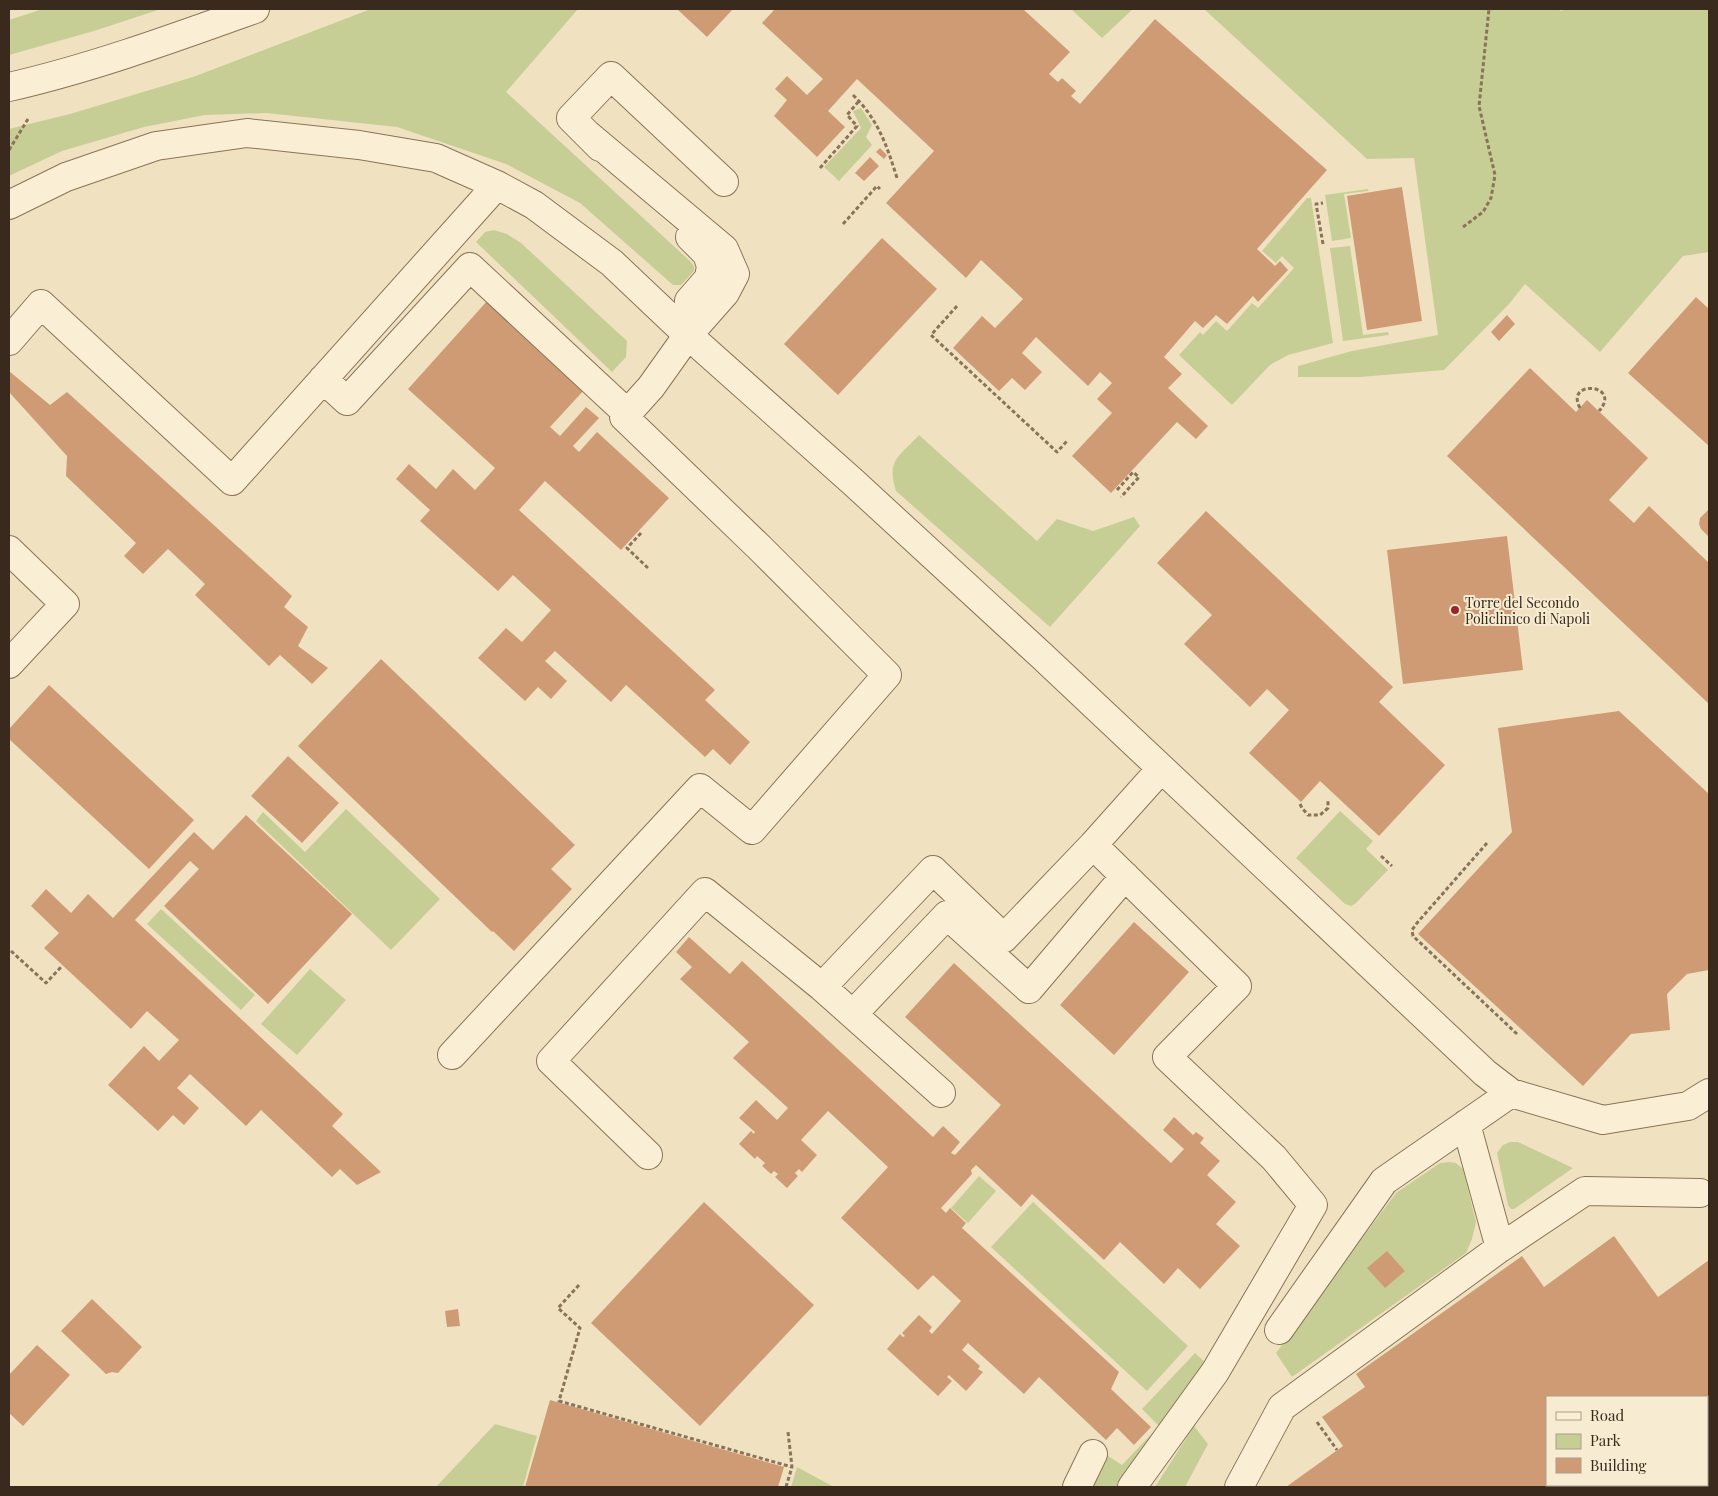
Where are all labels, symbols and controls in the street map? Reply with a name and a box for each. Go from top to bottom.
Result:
place label: Torre del Secondo Policlinico di Napoli [1465,593,1590,628]
marker: Torre del Secondo Policlinico di Napoli [1449,604,1461,616]
legend [1546,1396,1708,1486]
text: Road [1590,1405,1624,1425]
text: Park [1590,1430,1622,1450]
text: Building [1590,1455,1647,1475]

